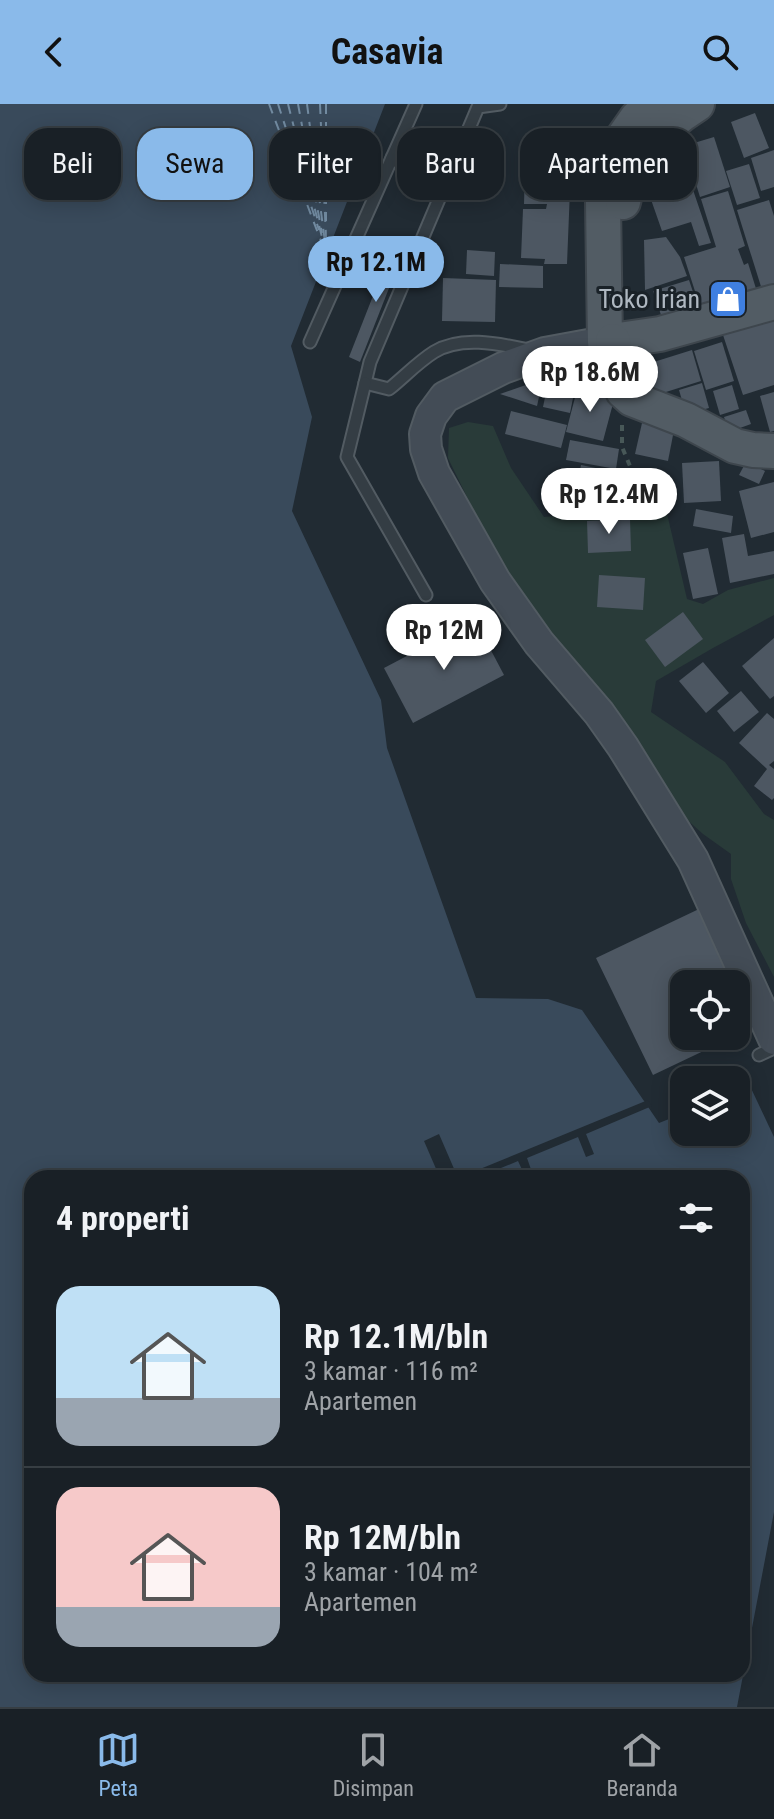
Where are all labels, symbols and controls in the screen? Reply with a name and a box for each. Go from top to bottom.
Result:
icon: back [32,30,76,74]
icon: search [698,30,742,74]
text: Casavia [331,31,443,73]
chip: Beli [24,128,121,200]
chip: Sewa [137,128,253,200]
chip: Filter [269,128,381,200]
chip: Baru [397,128,504,200]
chip: Apartemen [520,128,697,200]
pin: Rp 12.1M [293,236,459,304]
text: Rp 12.1M [326,247,426,277]
shop icon: Toko Irian [707,278,749,320]
place label: Toko Irian [599,284,700,314]
pin: Rp 18.6M [507,346,673,414]
text: Rp 18.6M [540,357,640,387]
pin: Rp 12.4M [526,468,692,536]
text: Rp 12.4M [559,479,659,509]
pin: Rp 12M [379,604,509,672]
text: Rp 12M [404,615,484,645]
map controls [670,970,750,1146]
button: locate [670,970,750,1050]
button: layers [670,1066,750,1146]
icon: filters [674,1196,718,1240]
text: 4 properti [56,1198,190,1238]
text: Rp 12.1M/bln [304,1316,488,1356]
icon: home [120,1318,216,1414]
text: 3 kamar · 116 m² [304,1356,478,1386]
text: Apartemen [304,1386,417,1416]
text: Rp 12M/bln [304,1517,461,1557]
icon: home [120,1519,216,1615]
text: 3 kamar · 104 m² [304,1557,478,1587]
text: Apartemen [304,1587,417,1617]
tab: Peta [96,1728,140,1801]
tab: Disimpan [333,1728,414,1801]
tab: Beranda [607,1728,678,1801]

